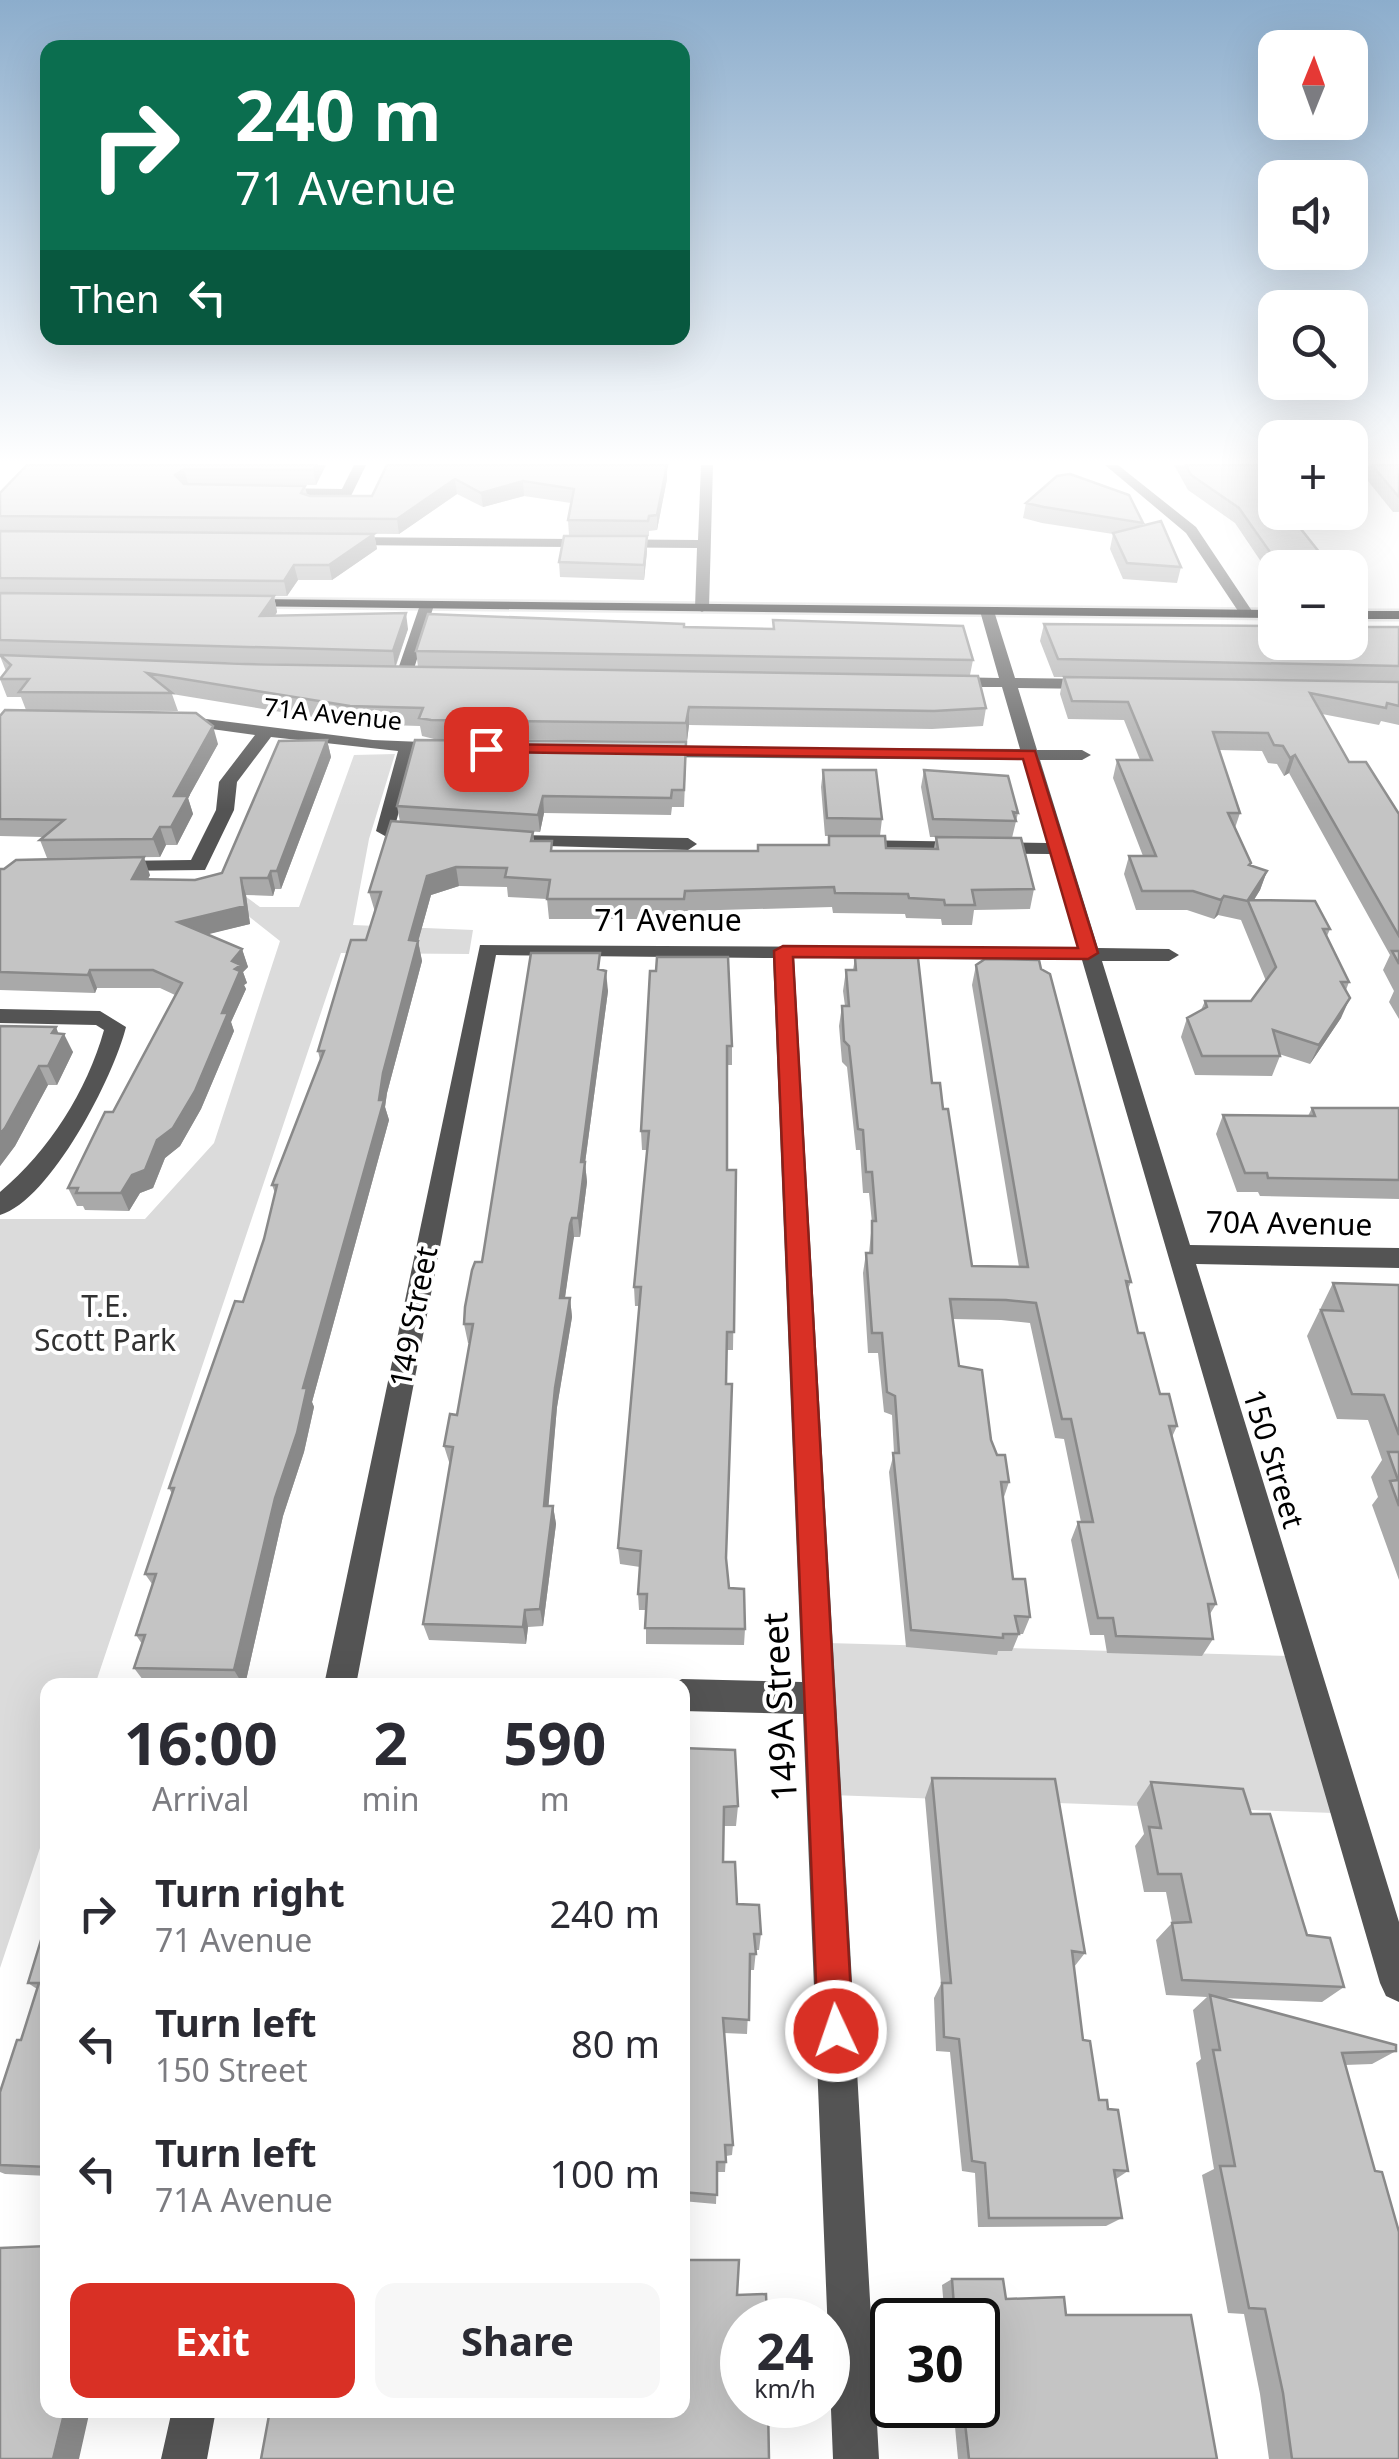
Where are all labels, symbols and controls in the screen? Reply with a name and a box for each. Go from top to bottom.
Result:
north arrow [1258,30,1368,140]
map controls [1258,30,1368,660]
text: 240 m [235,66,442,162]
icon: right [70,80,200,210]
text: 71 Avenue [235,157,456,218]
button: sound [1258,160,1368,270]
icon: left [180,270,235,325]
text: Then [70,272,160,324]
button: search [1258,290,1368,400]
button: + [1258,420,1368,530]
button: − [1258,550,1368,660]
street label: 71A Avenue [262,689,404,737]
pin [444,707,529,792]
icon: arrive [459,722,514,777]
street label: 71 Avenue [594,899,742,940]
street label: 70A Avenue [1205,1201,1373,1244]
street label: 149 Street [379,1242,446,1391]
park label: T.E. Scott Park [34,1285,176,1360]
street label: 150 Street [1234,1384,1315,1533]
street label: 149A Street [750,1611,807,1803]
text: 16:00 [124,1701,278,1783]
text: 2 [373,1701,408,1783]
text: 590 [503,1701,606,1783]
text: Arrival [152,1777,250,1820]
text: min [362,1777,420,1820]
text: m [540,1777,570,1820]
text: Turn right [155,1866,345,1918]
icon: right [70,1886,125,1941]
text: 240 m [549,1887,660,1939]
text: 71 Avenue [155,1918,312,1961]
position arrow [784,1979,888,2083]
text: Turn left [155,1996,317,2048]
icon: left [70,2016,125,2071]
text: 80 m [571,2017,660,2069]
text: 150 Street [155,2048,308,2091]
text: Turn left [155,2126,317,2178]
icon: left [70,2146,125,2201]
text: 100 m [549,2147,660,2199]
text: 71A Avenue [155,2178,333,2221]
button: Exit [70,2283,355,2398]
button: Share [375,2283,660,2398]
speed limit sign: 30 [870,2298,1000,2428]
text: 24 [756,2317,814,2385]
text: km/h [754,2371,816,2405]

